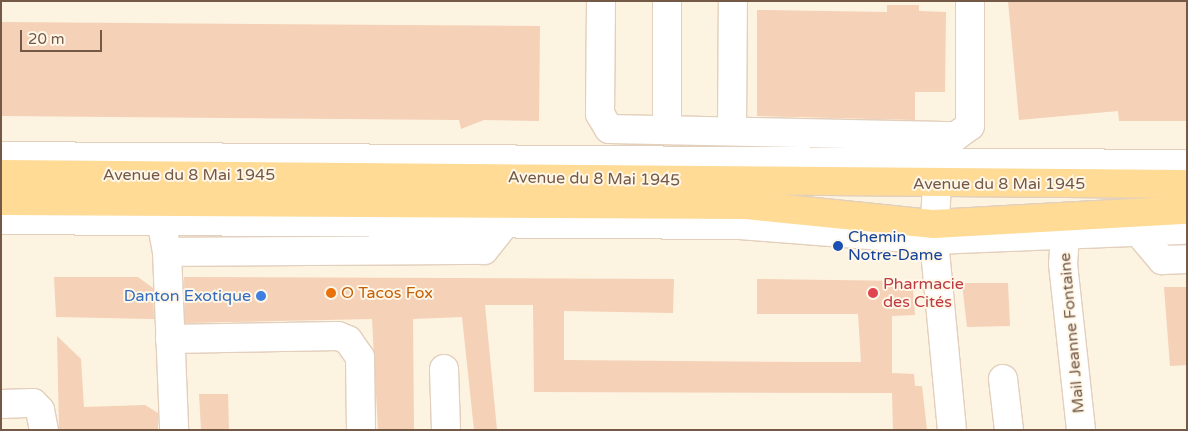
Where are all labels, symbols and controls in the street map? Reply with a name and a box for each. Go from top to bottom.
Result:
scale bar [22,20,105,52]
text: 20 m [28,30,65,48]
street label: Avenue du 8 Mai 1945 [103,165,275,185]
street label: Avenue du 8 Mai 1945 [508,168,680,190]
street label: Avenue du 8 Mai 1945 [913,174,1085,194]
place label: Chemin Notre-Dame [848,227,942,265]
marker: Chemin Notre-Dame [832,240,844,252]
street label: Mail Jeanne Fontaine [1055,252,1089,414]
place label: Pharmacie des Cités [883,274,964,312]
place label: O Tacos Fox [341,283,433,303]
place label: Danton Exotique [124,286,251,306]
marker: O Tacos Fox [325,287,337,299]
marker: Pharmacie des Cités [867,287,879,299]
marker: Danton Exotique [255,290,267,302]

